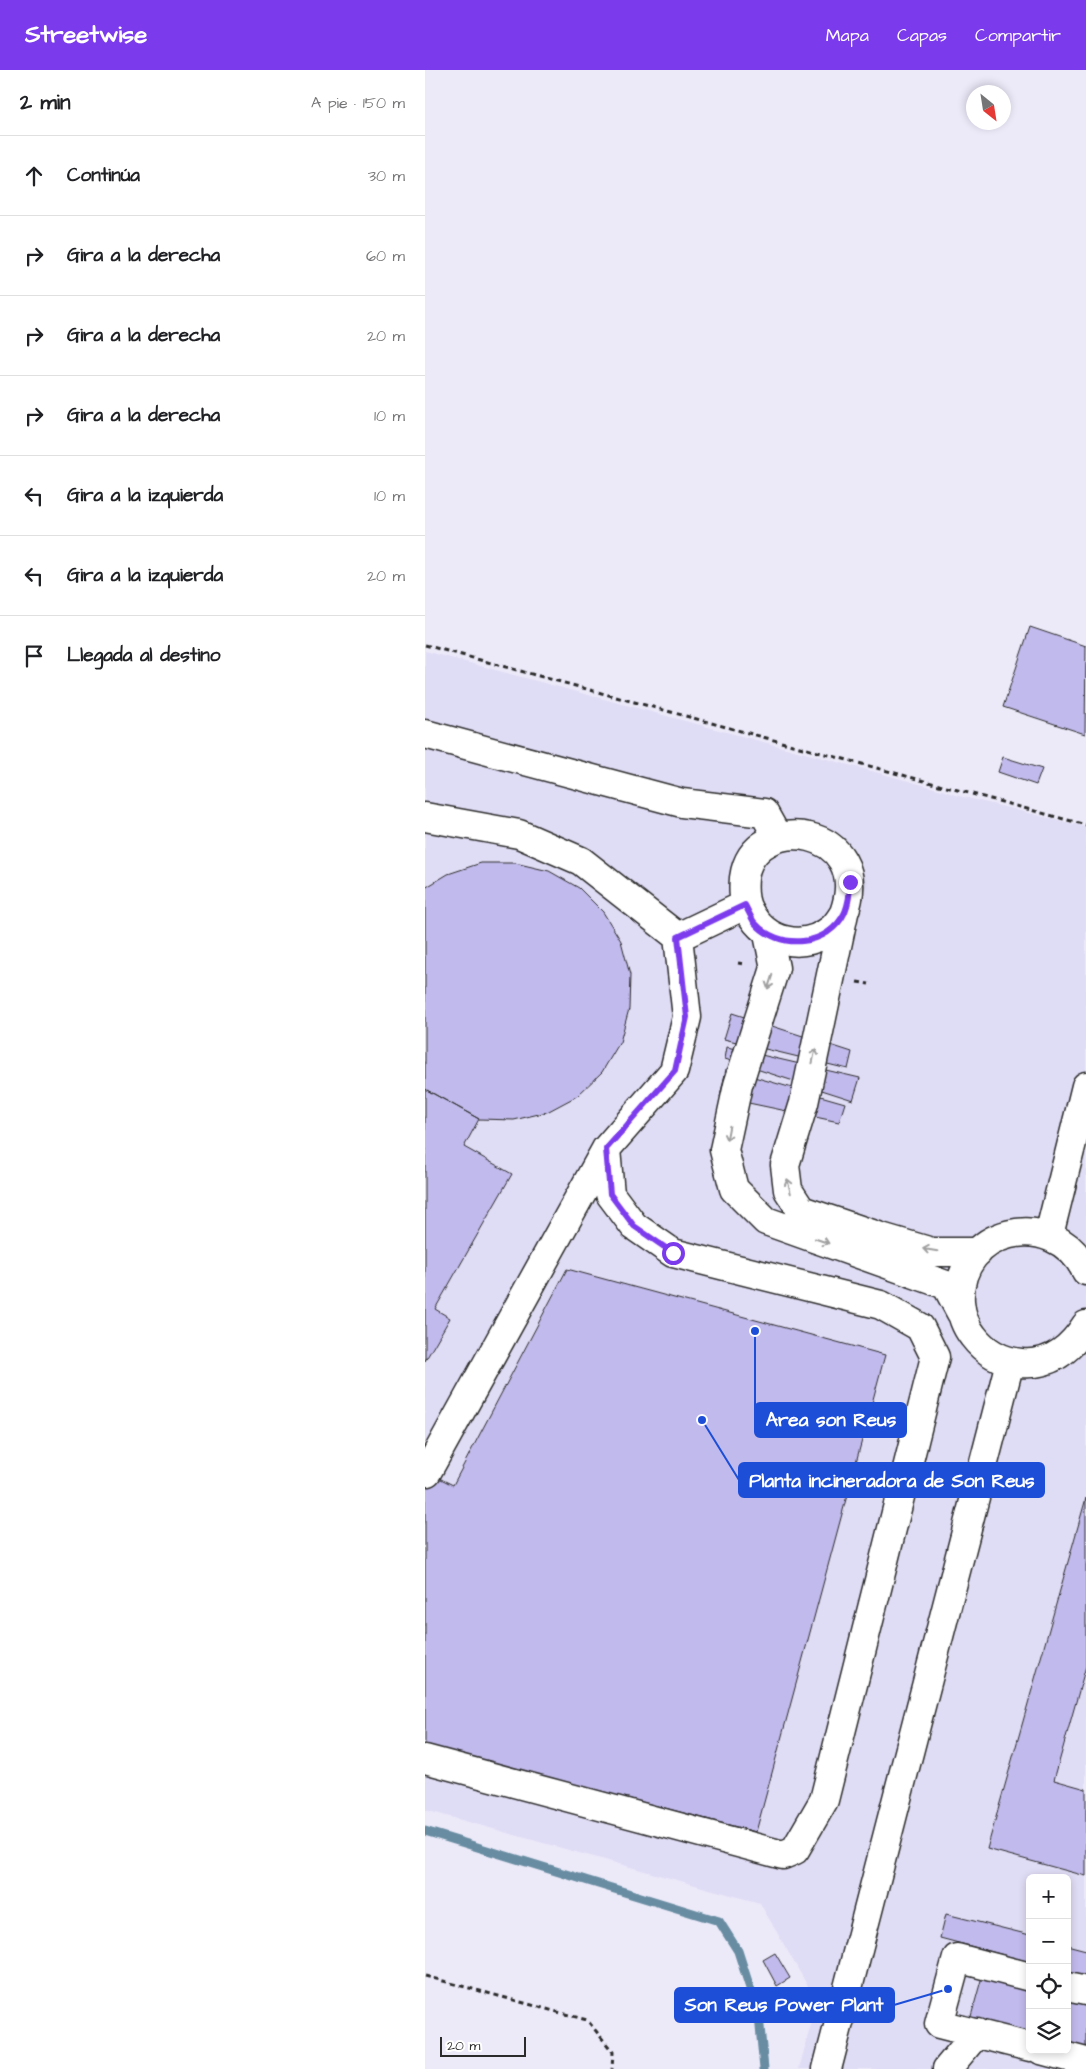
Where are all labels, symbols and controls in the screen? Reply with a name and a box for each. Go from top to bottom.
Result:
text: Streetwise [25,18,147,52]
text: Mapa [826,23,869,48]
text: Capas [897,23,947,48]
text: Compartir [975,23,1061,48]
north arrow [966,85,1011,130]
text: 2 min [20,88,70,117]
text: A pie · 150 m [311,92,405,114]
icon: ahead [20,162,48,190]
text: Continúa [67,162,140,189]
text: 30 m [368,165,405,187]
icon: right [20,242,48,270]
text: Gira a la derecha [67,242,220,269]
text: 60 m [366,245,405,267]
icon: right [20,322,48,350]
text: Gira a la derecha [67,322,220,349]
text: 20 m [367,325,405,347]
icon: right [20,402,48,430]
text: Gira a la derecha [67,402,220,429]
text: 10 m [374,405,405,427]
icon: left [20,482,48,510]
text: Gira a la izquierda [67,482,223,509]
text: 10 m [374,485,405,507]
icon: left [20,562,48,590]
text: Gira a la izquierda [67,562,223,589]
text: 20 m [367,565,405,587]
icon: arrive [20,642,48,670]
text: Llegada al destino [67,642,220,669]
route end [839,871,862,894]
one-way arrow [765,973,775,989]
one-way arrow [810,1048,819,1064]
one-way arrow [723,1124,732,1140]
one-way arrow [784,1178,793,1194]
one-way arrow [813,1237,829,1246]
route start [662,1242,685,1265]
one-way arrow [922,1245,938,1255]
callout: Area son Reus [755,1403,906,1437]
text: Area son Reus [766,1407,897,1434]
callout: Planta incineradora de Son Reus [739,1463,1044,1497]
text: Planta incineradora de Son Reus [749,1468,1035,1495]
map controls [1026,1874,1071,2054]
button: + [1026,1874,1071,1919]
button: − [1026,1919,1071,1964]
button: locate [1026,1964,1071,2009]
callout: Son Reus Power Plant [675,1988,894,2022]
text: Son Reus Power Plant [683,1992,884,2019]
button: layers [1026,2009,1071,2054]
scale bar [440,2034,526,2057]
text: 20 m [447,2036,480,2056]

